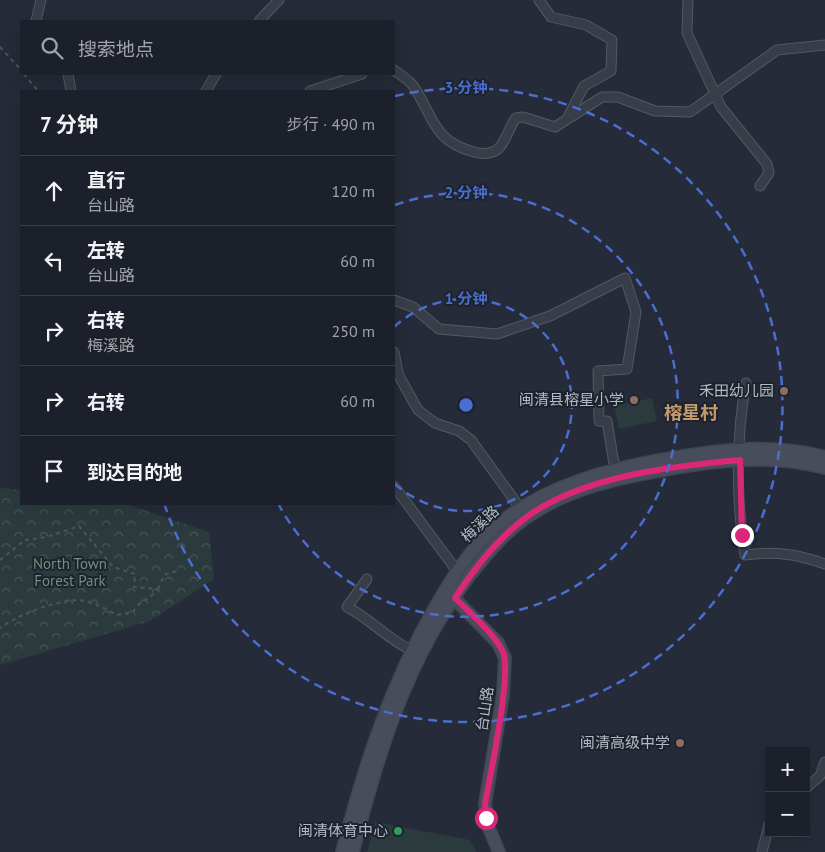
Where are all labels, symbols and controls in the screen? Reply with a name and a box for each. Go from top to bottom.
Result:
search box [20,20,395,75]
icon: search [38,34,66,62]
text: 搜索地点 [78,37,154,61]
text: 3 分钟 [445,78,487,97]
text: 7 分钟 [40,111,98,138]
text: 步行 · 490 m [287,114,375,134]
text: 直行 [87,168,125,192]
icon: ahead [40,177,68,205]
text: 120 m [332,181,375,201]
text: 2 分钟 [445,183,487,202]
text: 台山路 [87,195,135,215]
text: 左转 [87,238,125,262]
icon: left [40,247,68,275]
text: 60 m [340,251,375,271]
text: 台山路 [87,265,135,285]
text: 1 分钟 [445,289,487,308]
text: 右转 [87,308,125,332]
icon: right [40,317,68,345]
text: 250 m [332,321,375,341]
text: 梅溪路 [87,335,135,355]
place label: 禾田幼儿园 [699,381,774,400]
marker: 禾田幼儿园 [778,385,790,397]
icon: right [40,387,68,415]
text: 右转 [87,390,125,414]
place label: 闽清县榕星小学 [519,390,624,409]
text: 60 m [340,391,375,411]
marker: 闽清县榕星小学 [628,394,640,406]
centre of rings [457,396,475,414]
district label: 榕星村 [664,401,718,424]
icon: arrive [40,457,68,485]
text: 到达目的地 [87,460,182,484]
street label: 梅溪路 [457,501,503,546]
route end [731,524,754,547]
park label: North Town Forest Park [33,554,107,590]
street label: 台山路 [472,685,497,733]
place label: 闽清高级中学 [580,733,670,752]
marker: 闽清高级中学 [674,737,686,749]
map controls [765,747,810,837]
button: + [765,747,810,792]
button: − [765,792,810,837]
route start [475,807,498,830]
place label: 闽清体育中心 [298,821,388,840]
marker: 闽清体育中心 [392,825,404,837]

